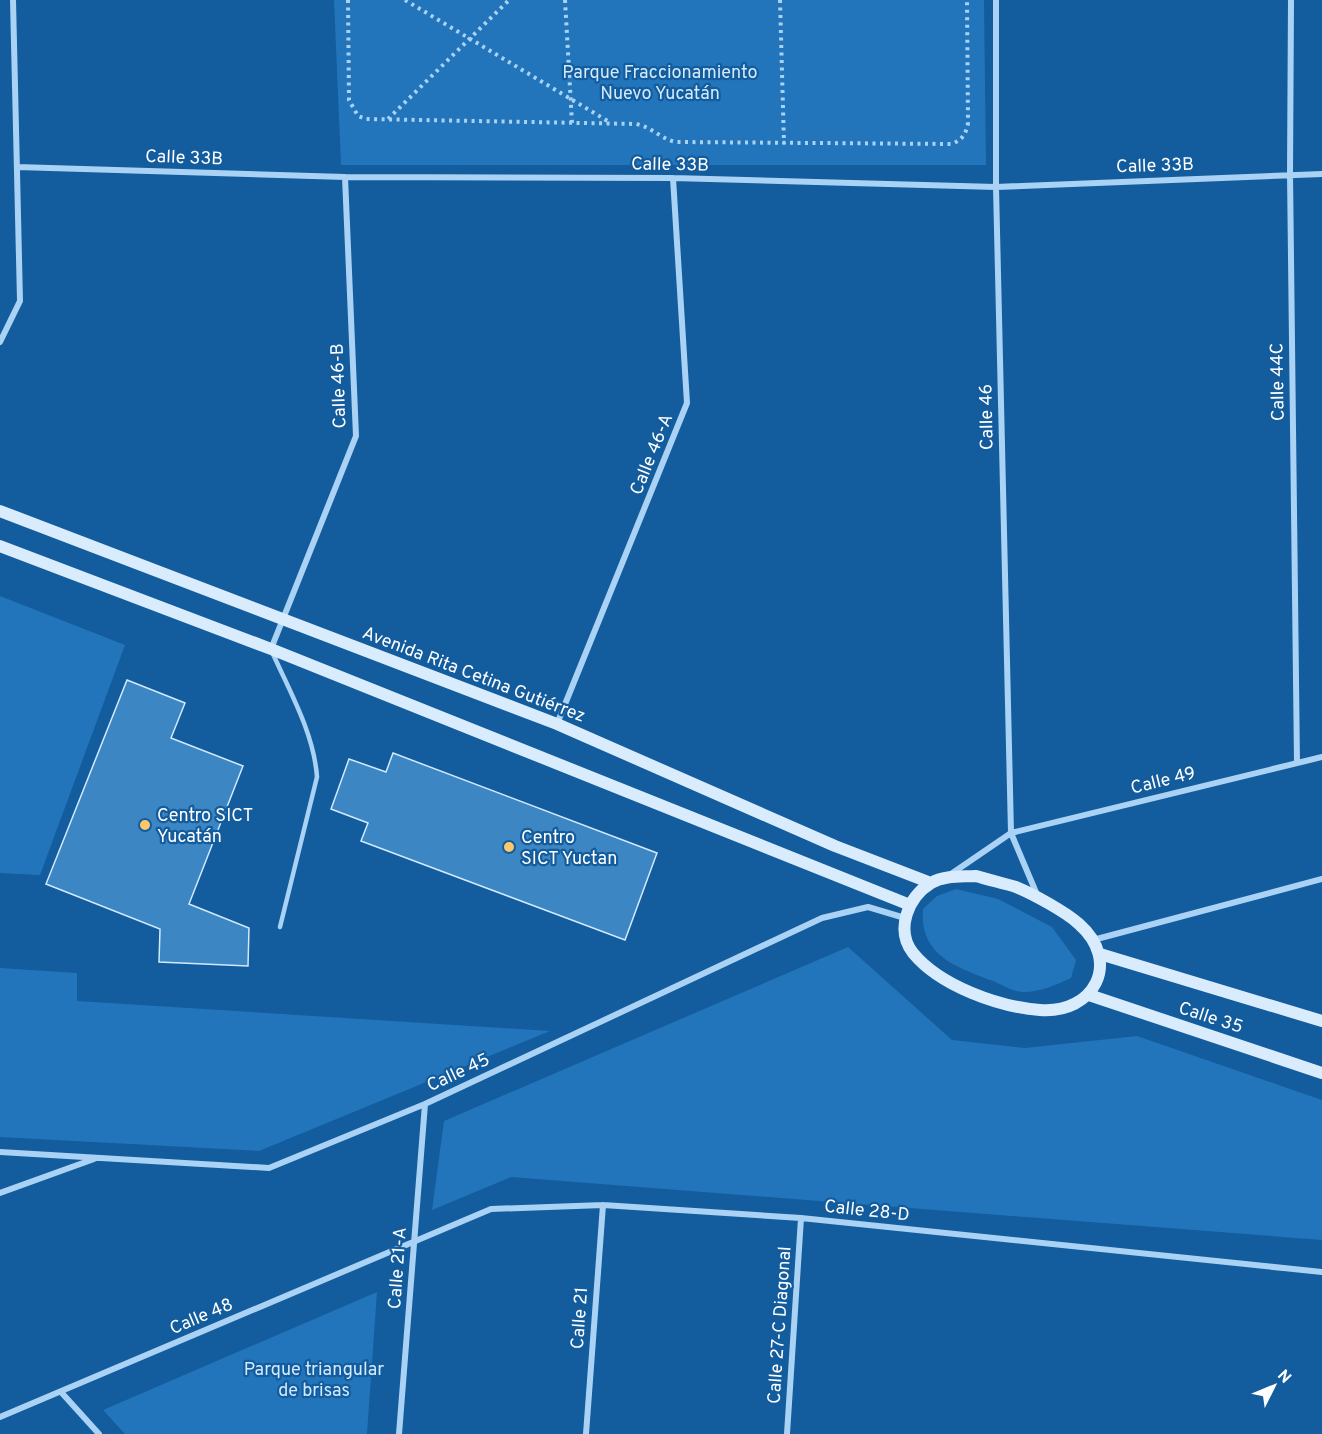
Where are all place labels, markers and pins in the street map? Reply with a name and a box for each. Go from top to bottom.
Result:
place label: Centro SICT Yucatán [157,805,253,849]
marker: Centro SICT Yucatán [138,818,152,832]
place label: Centro SICT Yuctan [521,827,617,871]
marker: Centro SICT Yuctan [502,840,516,854]

